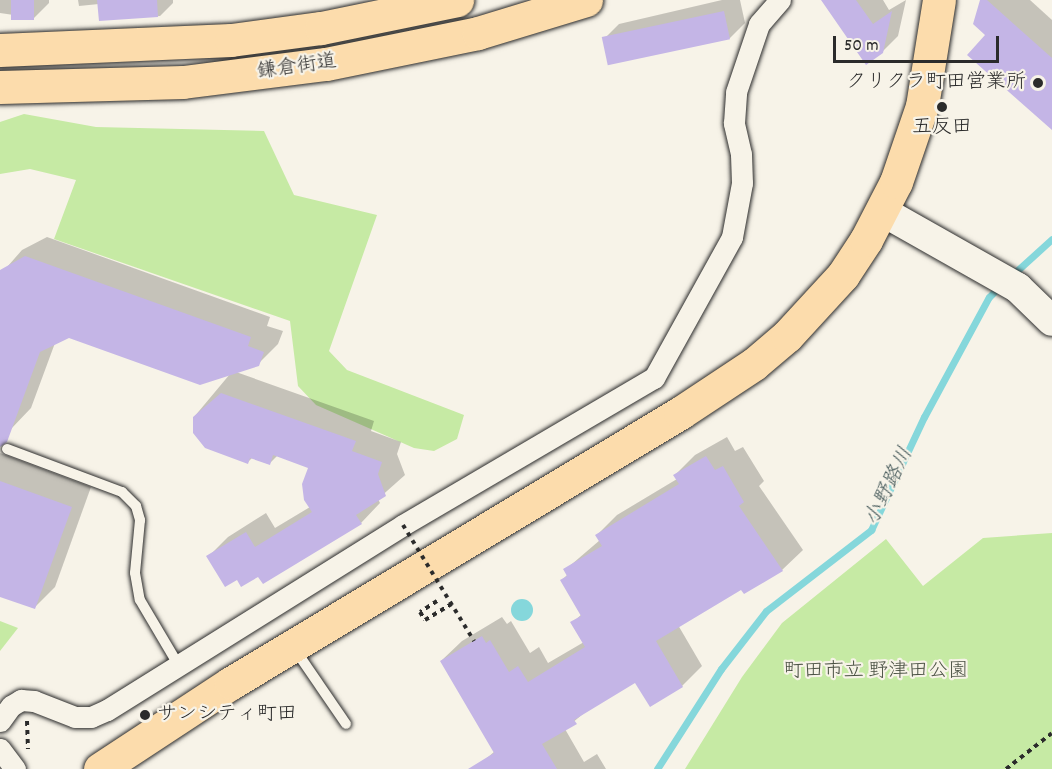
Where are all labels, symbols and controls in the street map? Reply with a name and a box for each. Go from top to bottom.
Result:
scale bar [836,24,1002,62]
text: 50 m [844,34,879,59]
street label: 鎌倉街道 [256,51,338,85]
place label: クリクラ町田営業所 [846,71,1026,95]
marker: クリクラ町田営業所 [1031,76,1045,90]
marker: 五反田 [935,100,949,114]
place label: 五反田 [912,116,972,140]
water label: 小野路川 [860,444,920,530]
park label: 町田市立 野津田公園 [784,660,968,684]
place label: サンシティ町田 [157,703,297,727]
marker: サンシティ町田 [138,708,152,722]

